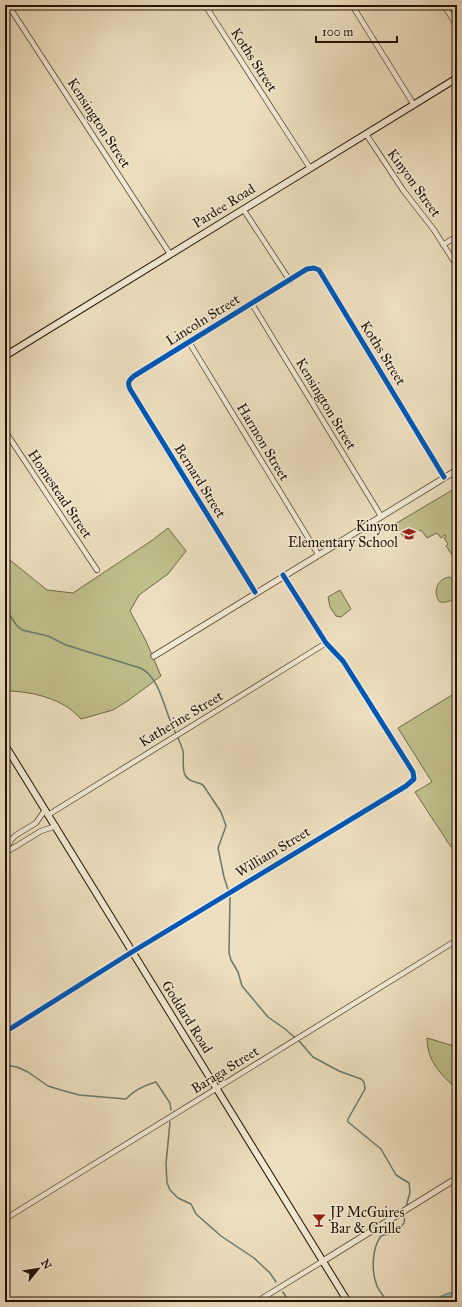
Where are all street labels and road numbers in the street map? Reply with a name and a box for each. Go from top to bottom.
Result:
street label: Koths Street [227,25,281,95]
street label: Kensington Street [64,75,134,171]
street label: Kinyon Street [384,146,444,220]
street label: Pardee Road [190,180,258,232]
street label: Lincoln Street [163,291,243,349]
street label: Koths Street [357,318,409,388]
street label: Kensington Street [292,355,360,453]
street label: Harmon Street [233,400,293,484]
street label: Bernard Street [171,441,229,521]
street label: Homestead Street [24,446,96,542]
street label: Katherine Street [136,687,226,751]
street label: William Street [233,823,313,881]
street label: Goddard Road [158,978,216,1056]
street label: Baraga Street [188,1042,262,1097]

